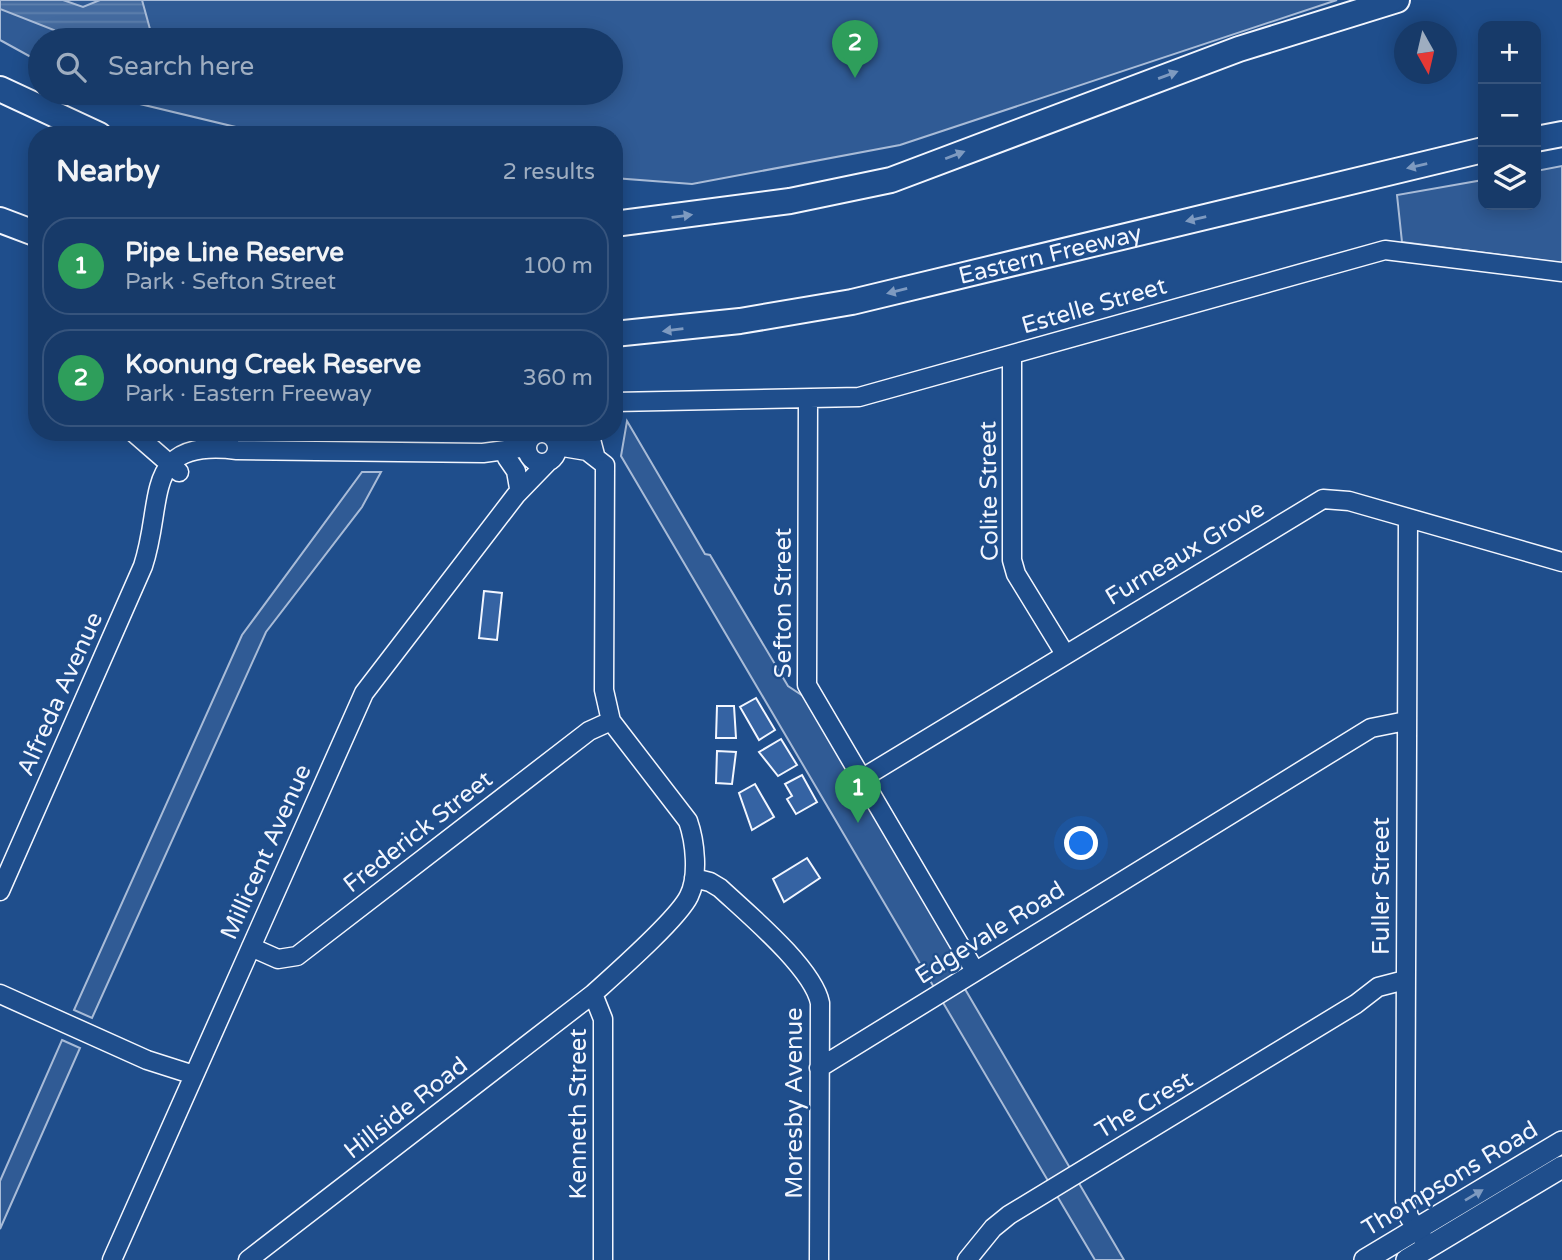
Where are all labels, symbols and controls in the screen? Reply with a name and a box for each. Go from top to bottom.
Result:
pin: 2 [832,20,878,78]
north arrow [1394,21,1457,84]
map controls [1478,21,1541,210]
button: + [1478,21,1541,84]
search box [28,28,623,105]
icon: search [52,48,90,86]
text: Search here [108,51,254,82]
one-way arrow [1157,70,1178,81]
button: − [1478,84,1541,147]
button: layers [1478,147,1541,210]
one-way arrow [944,149,965,160]
text: Nearby [56,153,160,190]
text: 2 results [502,158,595,186]
one-way arrow [1406,160,1428,171]
one-way arrow [671,211,693,222]
one-way arrow [1185,214,1207,225]
street label: Eastern Freeway [955,218,1145,290]
text: Pipe Line Reserve [125,237,344,268]
text: 1 [74,252,88,280]
text: 100 m [523,252,593,280]
text: Park · Sefton Street [125,268,336,296]
street label: Estelle Street [1018,271,1170,341]
one-way arrow [885,286,907,297]
one-way arrow [661,324,683,335]
text: Koonung Creek Reserve [125,349,421,380]
text: 2 [74,364,88,392]
text: 360 m [523,364,593,392]
text: Park · Eastern Freeway [125,380,372,408]
street label: Colite Street [973,421,1005,561]
street label: Furneaux Grove [1100,494,1270,612]
street label: Sefton Street [769,528,798,678]
street label: Alfreda Avenue [11,608,109,780]
street label: Millicent Avenue [214,760,318,944]
street label: Frederick Street [338,765,498,899]
pin: 1 [835,765,881,823]
street label: Fuller Street [1367,817,1396,955]
your location [1064,826,1098,860]
street label: Edgevale Road [910,875,1070,991]
street label: Moresby Avenue [780,1007,809,1199]
street label: Kenneth Street [564,1028,593,1200]
street label: Hillside Road [339,1051,473,1165]
street label: The Crest [1090,1065,1198,1145]
street label: Thompsons Road [1357,1115,1543,1243]
one-way arrow [1465,1188,1484,1201]

